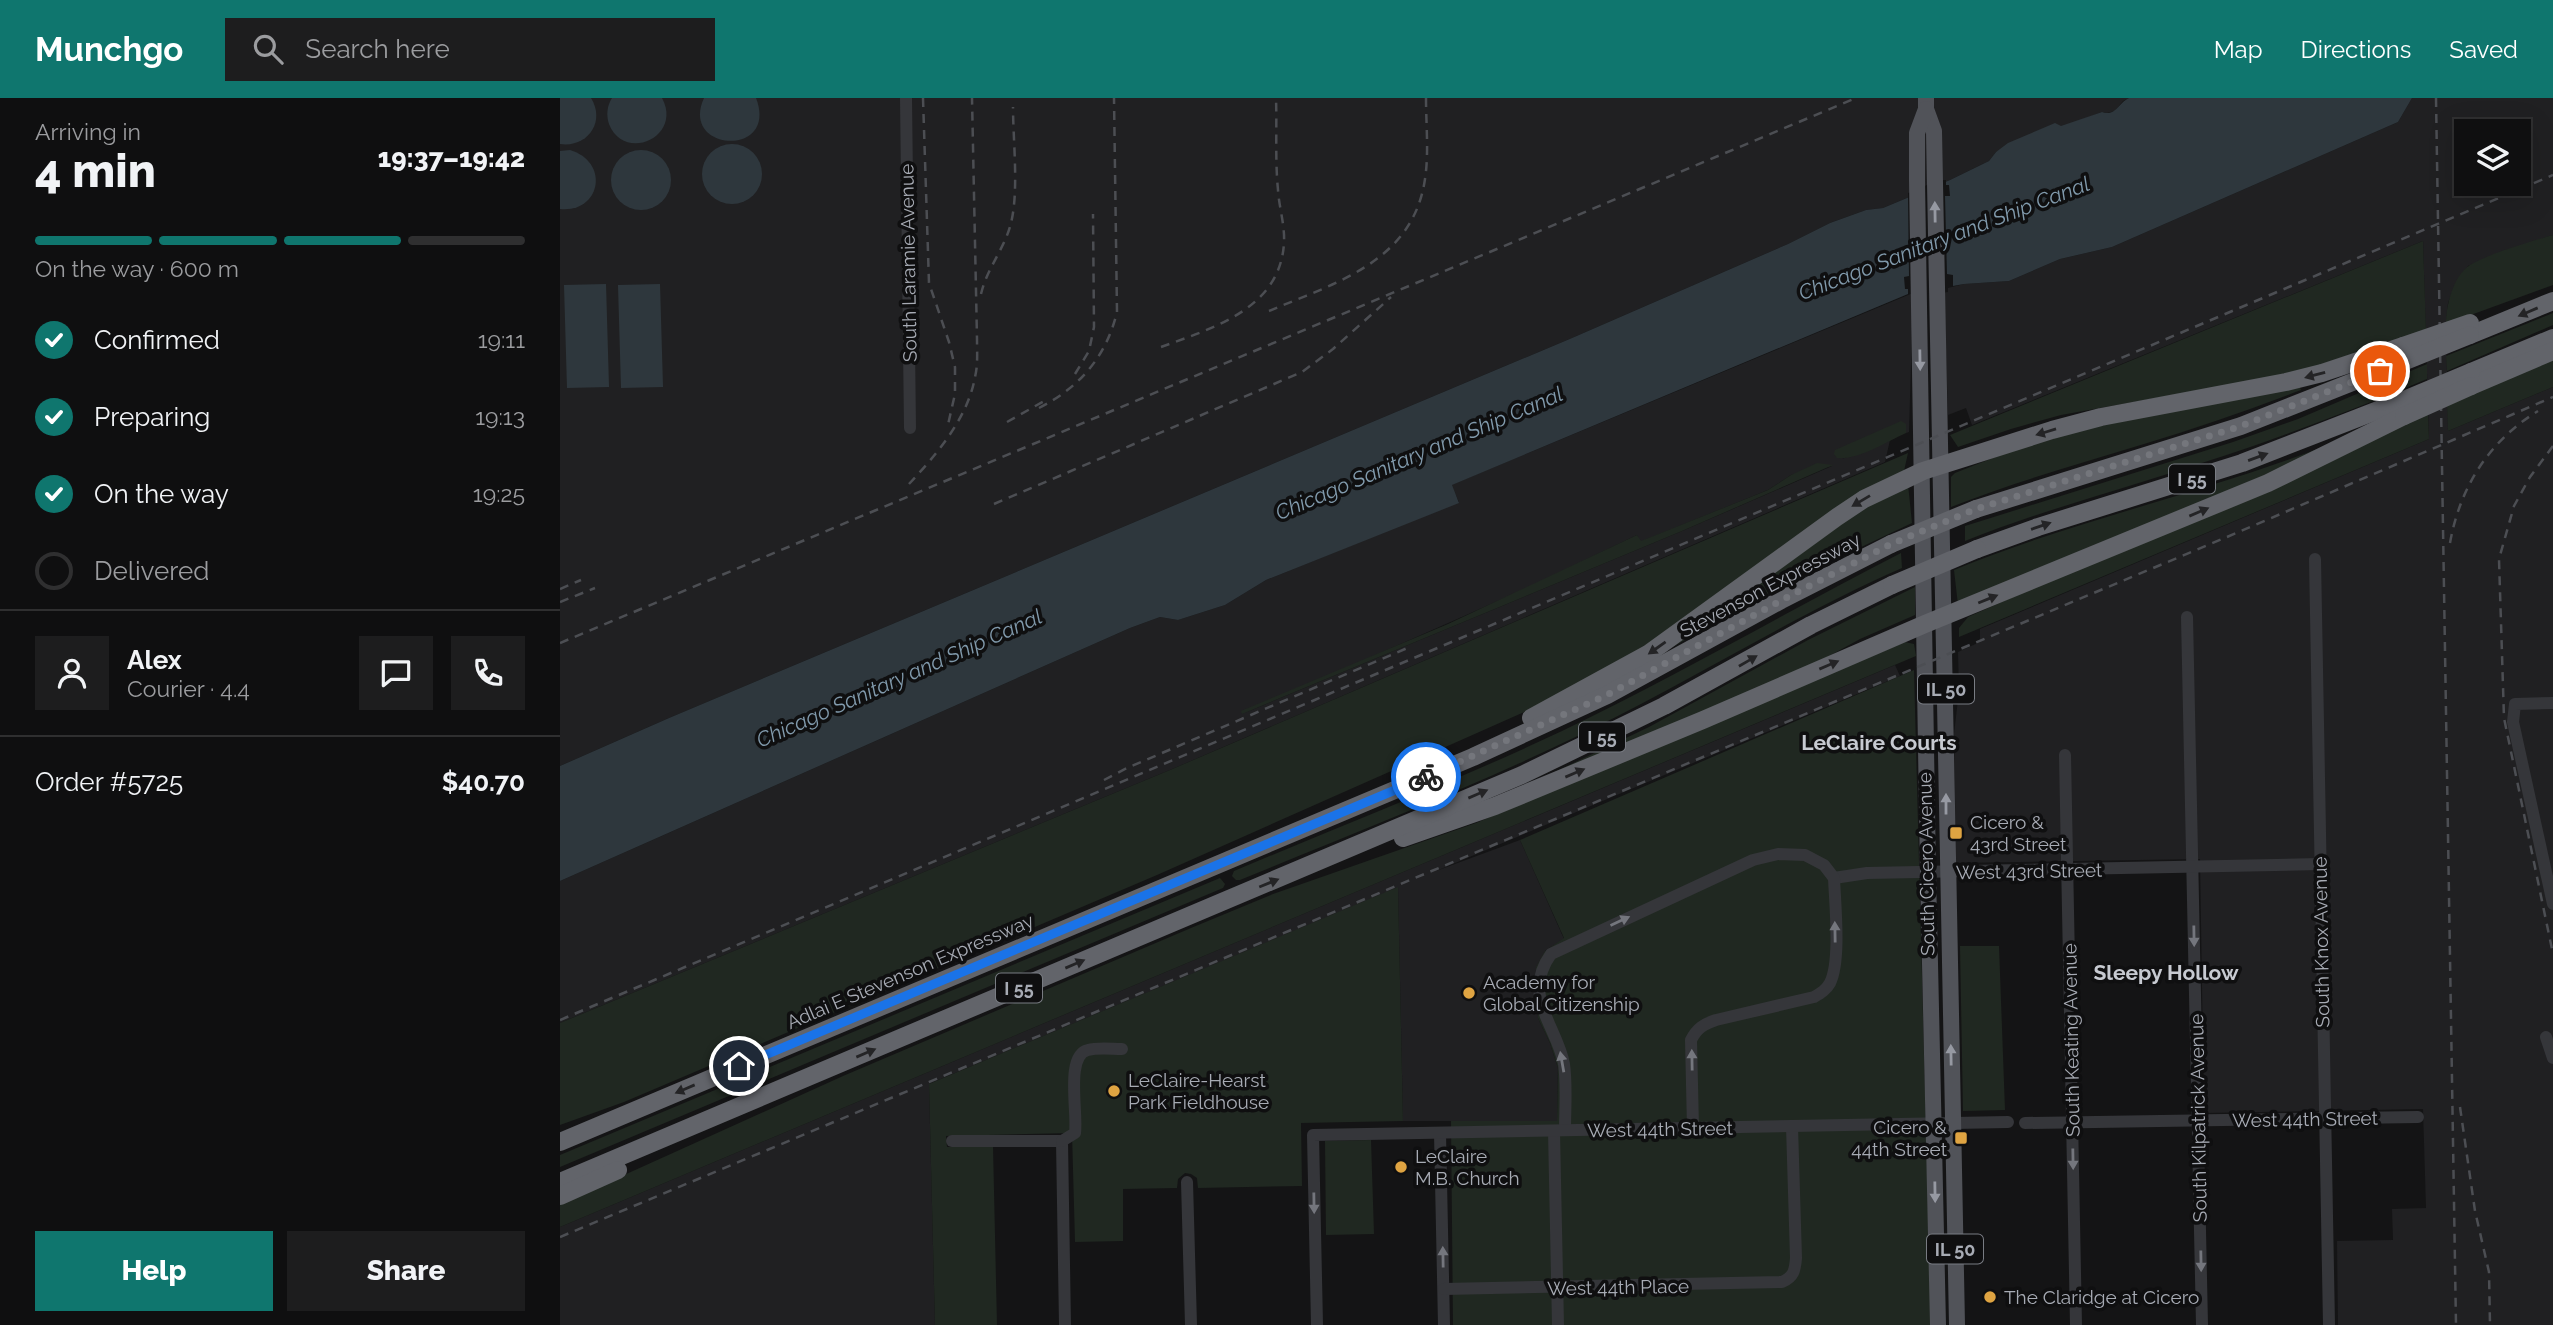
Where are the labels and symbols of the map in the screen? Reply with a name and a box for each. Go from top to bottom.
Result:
street label: South Laramie Avenue [895,164,921,362]
water label: Chicago Sanitary and Ship Canal [1795,171,2093,305]
one-way arrow [1929,201,1940,223]
one-way arrow [2517,306,2538,317]
pin [2350,341,2410,401]
one-way arrow [1914,349,1925,371]
one-way arrow [2304,370,2325,380]
water label: Chicago Sanitary and Ship Canal [1271,381,1567,525]
one-way arrow [2035,427,2056,437]
one-way arrow [2248,452,2269,463]
road number: I 55 [2169,464,2215,494]
one-way arrow [1852,495,1871,507]
one-way arrow [2188,506,2209,517]
one-way arrow [2031,520,2052,530]
street label: Stevenson Expressway [1676,528,1864,642]
one-way arrow [1978,593,1999,604]
water label: Chicago Sanitary and Ship Canal [752,604,1046,752]
one-way arrow [1648,641,1666,655]
one-way arrow [1738,655,1757,667]
one-way arrow [1819,659,1839,671]
road number: IL 50 [1918,674,1974,704]
road number: I 55 [1579,722,1625,752]
district label: LeClaire Courts [1801,730,1957,755]
courier [1391,742,1461,812]
one-way arrow [1564,768,1585,779]
street label: South Cicero Avenue [1913,772,1939,956]
one-way arrow [1468,788,1488,800]
one-way arrow [1940,793,1952,815]
place label: Cicero & 43rd Street [1970,811,2067,855]
marker: Cicero & 43rd Street [1948,825,1964,841]
street label: South Knox Avenue [2309,856,2333,1028]
street label: West 43rd Street [1956,859,2103,883]
one-way arrow [1258,877,1279,888]
street label: Adlai E Stevenson Expressway [783,909,1037,1033]
one-way arrow [1610,915,1630,927]
one-way arrow [1829,921,1841,943]
one-way arrow [2189,925,2200,947]
street label: South Keating Avenue [2058,943,2084,1137]
one-way arrow [1065,958,1085,970]
district label: Sleepy Hollow [2093,960,2239,985]
place label: Academy for Global Citizenship [1483,971,1640,1015]
road number: I 55 [996,974,1042,1002]
marker: Academy for Global Citizenship [1461,985,1477,1001]
street label: South Kilpatrick Avenue [2185,1014,2211,1222]
pin [709,1036,769,1096]
one-way arrow [1945,1044,1956,1066]
one-way arrow [855,1047,876,1058]
one-way arrow [1686,1049,1698,1071]
one-way arrow [1556,1051,1567,1073]
place label: LeClaire-Hearst Park Fieldhouse [1128,1069,1269,1113]
marker: LeClaire-Hearst Park Fieldhouse [1106,1083,1122,1099]
one-way arrow [675,1084,696,1095]
street label: West 44th Street [2232,1107,2379,1131]
place label: Cicero & 44th Street [1851,1116,1948,1160]
street label: West 44th Street [1587,1117,1734,1141]
marker: Cicero & 44th Street [1953,1130,1969,1146]
place label: LeClaire M.B. Church [1415,1145,1520,1189]
one-way arrow [2068,1148,2079,1170]
marker: LeClaire M.B. Church [1393,1159,1409,1175]
one-way arrow [1929,1181,1941,1203]
one-way arrow [1308,1193,1320,1215]
road number: IL 50 [1927,1234,1983,1264]
one-way arrow [1437,1246,1449,1268]
one-way arrow [2195,1250,2207,1272]
street label: West 44th Place [1547,1275,1689,1299]
place label: The Claridge at Cicero [2004,1286,2199,1308]
marker: The Claridge at Cicero [1982,1289,1998,1305]

